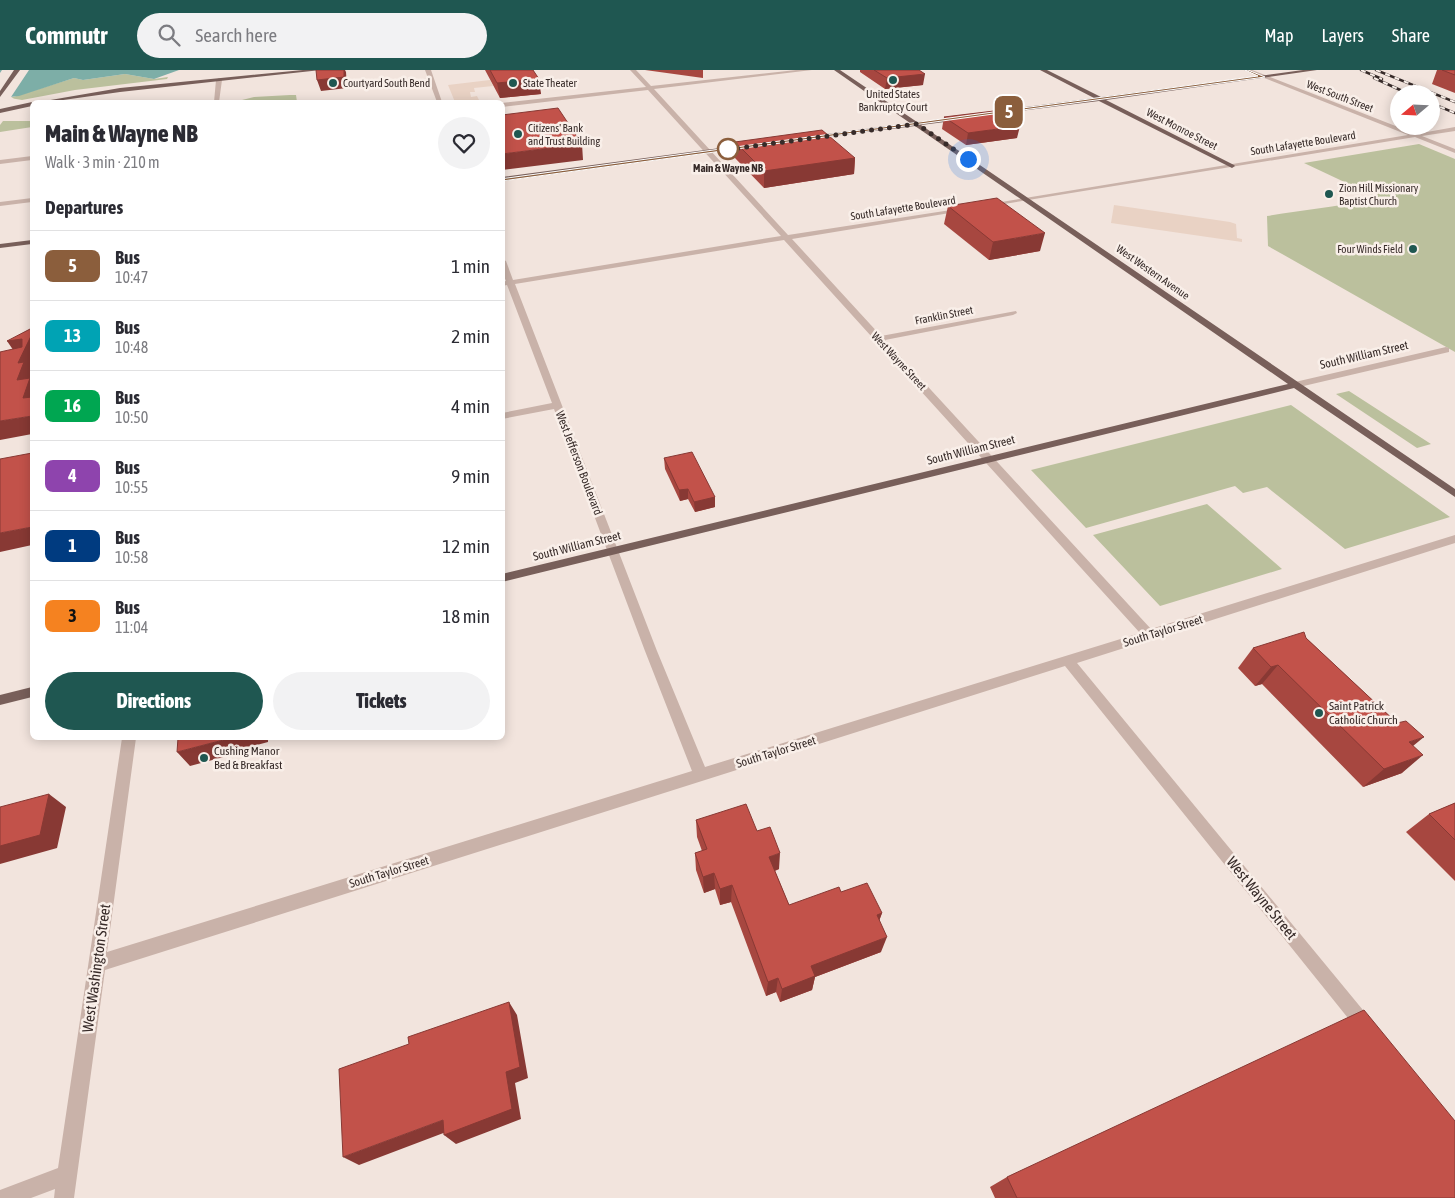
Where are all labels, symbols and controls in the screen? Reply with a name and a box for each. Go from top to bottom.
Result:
search box [137,13,487,58]
icon: search [155,21,183,49]
text: Commutr [25,22,107,49]
text: Search here [195,24,277,46]
text: Map [1264,25,1293,46]
text: Layers [1321,25,1364,46]
text: Share [1392,25,1430,46]
marker: United States Bankruptcy Court [887,74,899,86]
marker: Courtyard South Bend [327,77,339,89]
place label: Courtyard South Bend [343,77,430,89]
marker: State Theater [507,77,519,89]
place label: State Theater [523,77,578,89]
street label: West South Street [1305,78,1375,114]
north arrow [1390,85,1440,135]
map controls [1390,85,1440,135]
place label: United States Bankruptcy Court [858,88,928,113]
line badge: 5 [993,96,1025,128]
text: 5 [1005,101,1013,122]
street label: West Monroe Street [1144,106,1220,152]
button: heart [438,117,490,169]
text: Main & Wayne NB [45,120,198,147]
place label: Citizens' Bank and Trust Building [528,122,600,147]
marker: Citizens' Bank and Trust Building [512,128,524,140]
street label: South Lafayette Boulevard [1250,129,1356,157]
marker: Main & Wayne NB [717,138,739,160]
your location [956,147,981,172]
text: Walk · 3 min · 210 m [45,153,159,171]
place label: Main & Wayne NB [693,162,764,174]
place label: Zion Hill Missionary Baptist Church [1339,182,1419,207]
marker: Zion Hill Missionary Baptist Church [1323,188,1335,200]
street label: South Lafayette Boulevard [850,194,956,222]
text: Departures [45,196,123,218]
street label: West Western Avenue [1114,242,1192,302]
place label: Four Winds Field [1337,243,1403,255]
marker: Four Winds Field [1407,243,1419,255]
text: Bus [115,246,140,268]
text: 5 [68,255,77,276]
text: 1 min [451,255,490,277]
text: 10:47 [115,268,148,286]
street label: Franklin Street [914,303,974,327]
text: Bus [115,316,140,338]
text: 13 [64,325,81,346]
text: 2 min [451,325,490,347]
street label: West Wayne Street [869,330,929,392]
text: 10:48 [115,338,148,356]
street label: South William Street [1318,338,1410,372]
text: Bus [115,386,140,408]
text: 16 [64,395,81,416]
text: 4 min [451,395,490,417]
text: 10:50 [115,408,148,426]
street label: West Jefferson Boulevard [553,409,605,517]
street label: South William Street [926,432,1017,468]
text: Bus [115,456,140,478]
text: 4 [68,465,77,486]
text: 9 min [451,465,490,487]
text: 10:55 [115,478,148,496]
text: Bus [115,526,140,548]
street label: South William Street [532,528,623,564]
text: 1 [68,535,77,556]
text: 12 min [442,535,490,557]
text: 10:58 [115,548,148,566]
text: Bus [115,596,140,618]
text: 3 [68,605,77,626]
text: 18 min [442,605,490,627]
street label: South Taylor Street [1121,612,1205,650]
text: 11:04 [115,618,148,636]
button: Directions [45,672,263,730]
button: Tickets [273,672,490,730]
place label: Saint Patrick Catholic Church [1329,699,1398,727]
marker: Saint Patrick Catholic Church [1313,707,1325,719]
street label: South Taylor Street [734,733,818,771]
place label: Cushing Manor Bed & Breakfast [214,744,283,772]
marker: Cushing Manor Bed & Breakfast [198,752,210,764]
street label: South Taylor Street [347,853,431,891]
street label: West Wayne Street [1223,853,1301,943]
street label: West Washington Street [79,903,113,1033]

